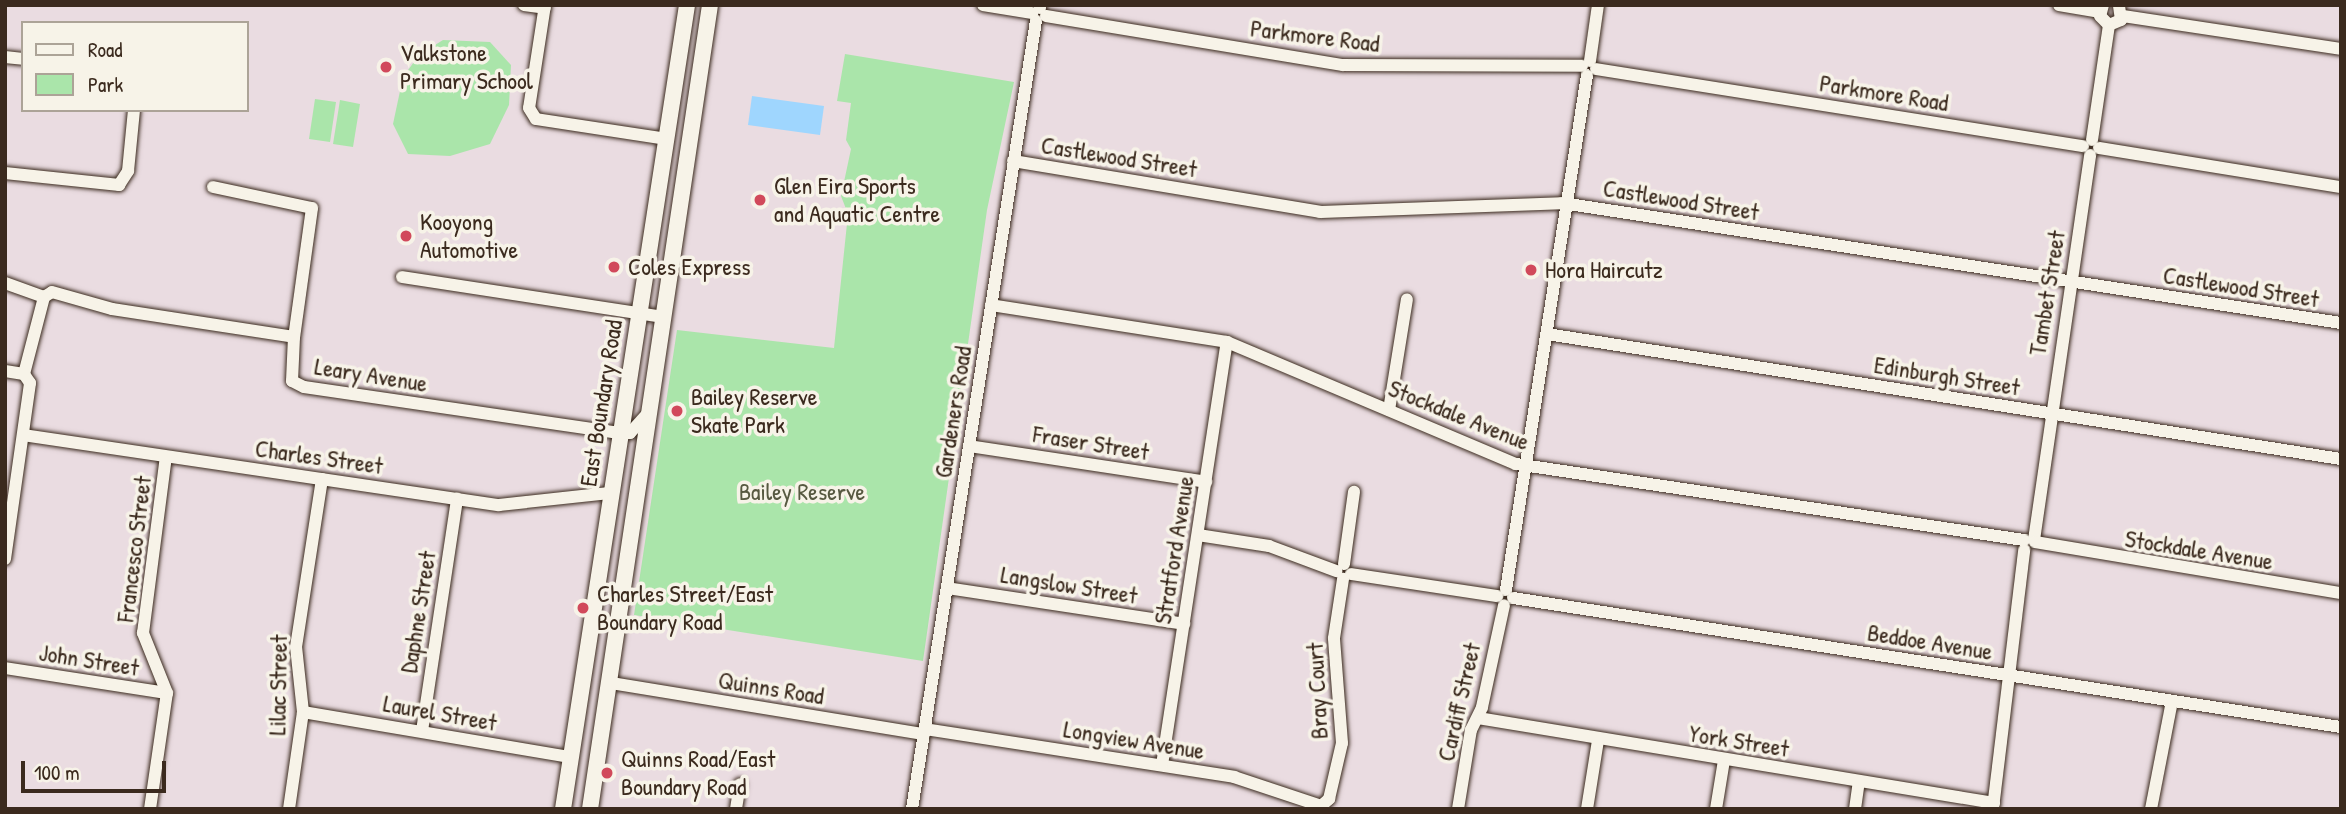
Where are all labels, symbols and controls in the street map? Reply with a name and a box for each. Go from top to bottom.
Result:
street label: Parkmore Road [1249,14,1381,58]
legend [21,21,248,112]
text: Road [88,35,122,64]
place label: Valkstone Primary School [400,39,533,95]
marker: Valkstone Primary School [378,59,394,75]
street label: Parkmore Road [1818,69,1950,117]
text: Park [88,70,123,99]
street label: Castlewood Street [1039,130,1199,184]
place label: Glen Eira Sports and Aquatic Centre [774,172,940,228]
street label: Castlewood Street [1601,173,1761,227]
marker: Glen Eira Sports and Aquatic Centre [752,192,768,208]
place label: Kooyong Automotive [420,208,518,264]
marker: Kooyong Automotive [398,228,414,244]
street label: Tambet Street [2023,228,2071,358]
place label: Coles Express [628,253,750,281]
place label: Hora Haircutz [1545,256,1663,284]
marker: Coles Express [606,259,622,275]
street label: Castlewood Street [2161,260,2321,314]
marker: Hora Haircutz [1523,262,1539,278]
street label: East Boundary Road [574,318,628,488]
street label: Gardeners Road [928,344,978,480]
street label: Edinburgh Street [1872,350,2022,402]
street label: Leary Avenue [313,352,429,398]
street label: Stockdale Avenue [1384,374,1534,456]
place label: Bailey Reserve Skate Park [691,383,817,439]
marker: Bailey Reserve Skate Park [669,403,685,419]
street label: Fraser Street [1031,420,1151,466]
street label: Charles Street [253,434,385,480]
street label: Francesco Street [111,474,157,624]
street label: Stratford Avenue [1148,474,1200,626]
park label: Bailey Reserve [739,478,865,506]
street label: Stockdale Avenue [2123,524,2275,576]
street label: Daphne Street [394,549,442,675]
street label: Langslow Street [999,560,1139,610]
place label: Charles Street/East Boundary Road [597,580,773,636]
marker: Charles Street/East Boundary Road [575,600,591,616]
street label: Beddoe Avenue [1865,618,1995,666]
street label: Lilac Street [263,634,293,736]
street label: John Street [37,638,141,682]
street label: Cardiff Street [1431,640,1487,764]
street label: Bray Court [1300,642,1334,740]
street label: Quinns Road [716,665,826,711]
street label: Laurel Street [381,689,499,737]
street label: Longview Avenue [1062,715,1206,765]
street label: York Street [1687,719,1791,763]
place label: Quinns Road/East Boundary Road [621,745,775,801]
scale bar [24,748,170,792]
text: 100 m [34,758,80,787]
marker: Quinns Road/East Boundary Road [599,765,615,781]

